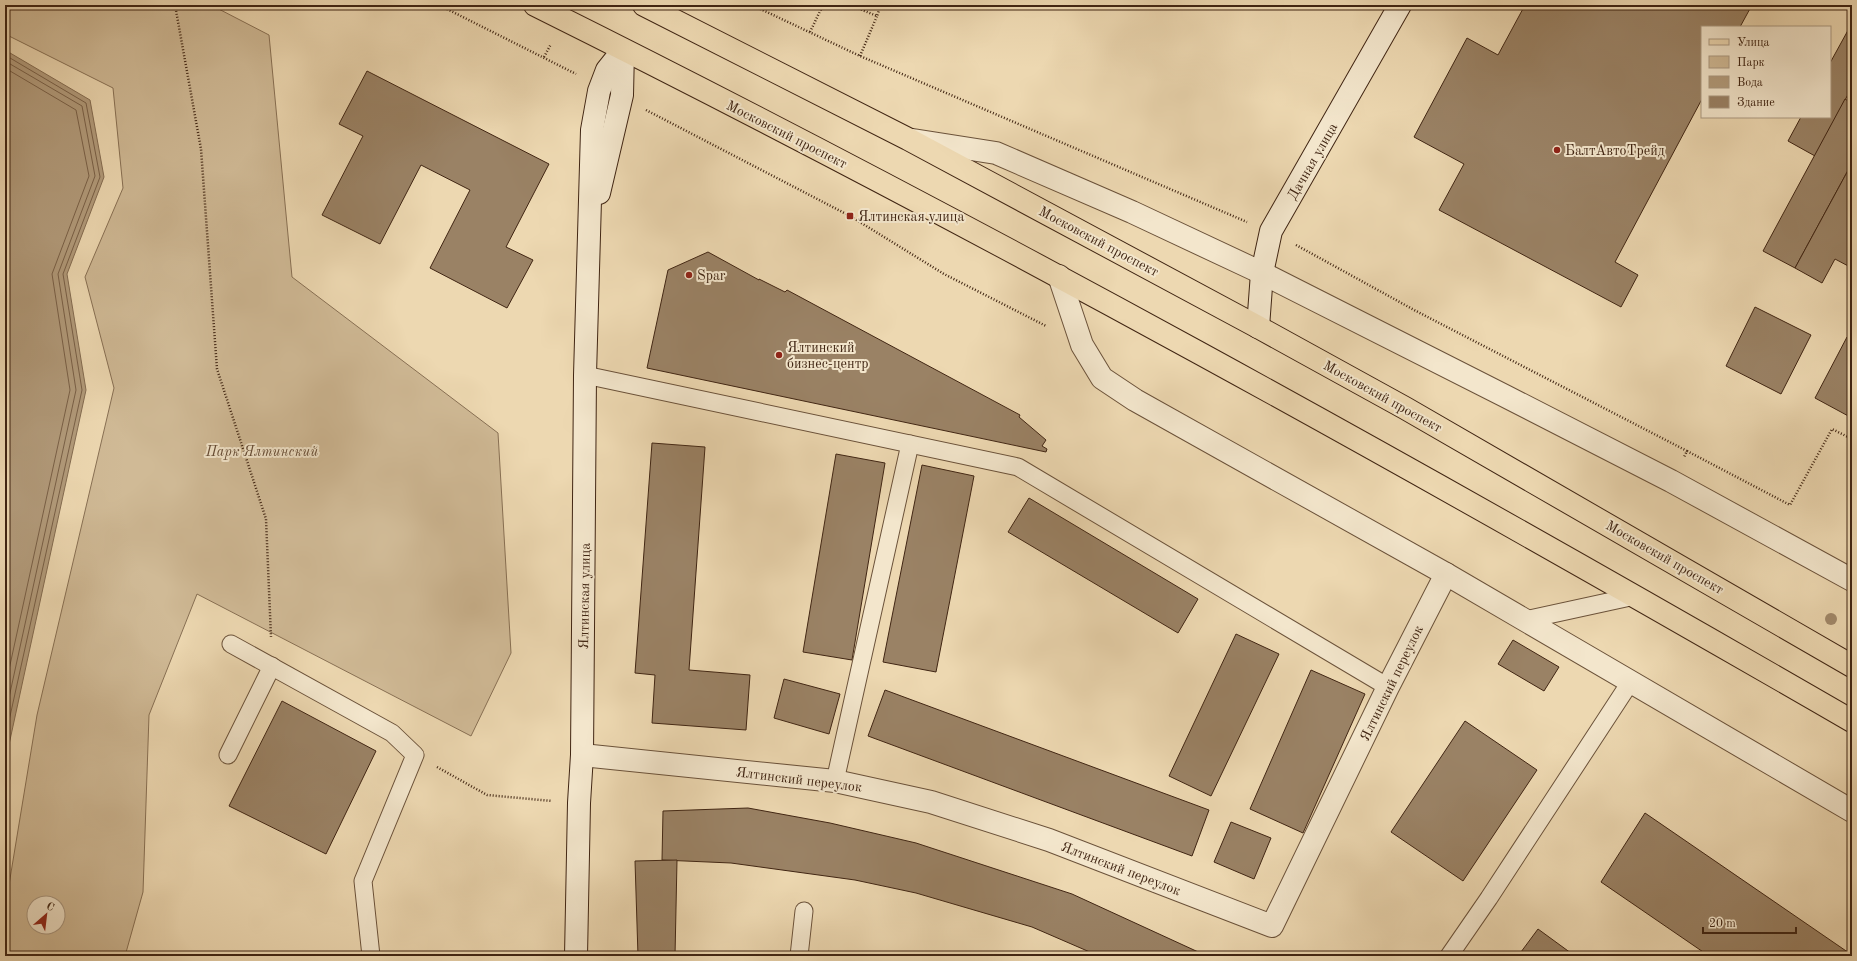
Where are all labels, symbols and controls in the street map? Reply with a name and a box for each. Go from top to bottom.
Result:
legend [1701,26,1831,118]
text: Улица [1737,37,1770,49]
text: Парк [1737,57,1765,69]
text: Вода [1737,77,1763,89]
text: Здание [1737,97,1775,109]
street label: Московский проспект [724,98,849,172]
street label: Дачная улица [1285,121,1340,202]
place label: БалтАвтоТрейд [1565,144,1665,158]
marker: БалтАвтоТрейд [1552,145,1562,155]
street label: Московский проспект [1036,204,1161,280]
place label: Ялтинская улица [858,210,965,224]
marker: Ялтинская улица [845,211,855,221]
place label: Spar [697,269,726,283]
marker: Spar [684,270,694,280]
place label: Ялтинский бизнес-центр [787,341,869,371]
marker: Ялтинский бизнес-центр [774,350,784,360]
street label: Московский проспект [1321,358,1445,436]
park label: Парк Ялтинский [205,445,318,460]
street label: Московский проспект [1603,518,1726,597]
street label: Ялтинская улица [577,543,593,649]
street label: Ялтинский переулок [1358,623,1426,744]
street label: Ялтинский переулок [735,765,863,795]
street label: Ялтинский переулок [1059,840,1182,898]
north arrow [26,895,66,935]
text: С [44,901,56,914]
scale bar [1703,909,1796,935]
text: 20 m [1709,918,1736,930]

